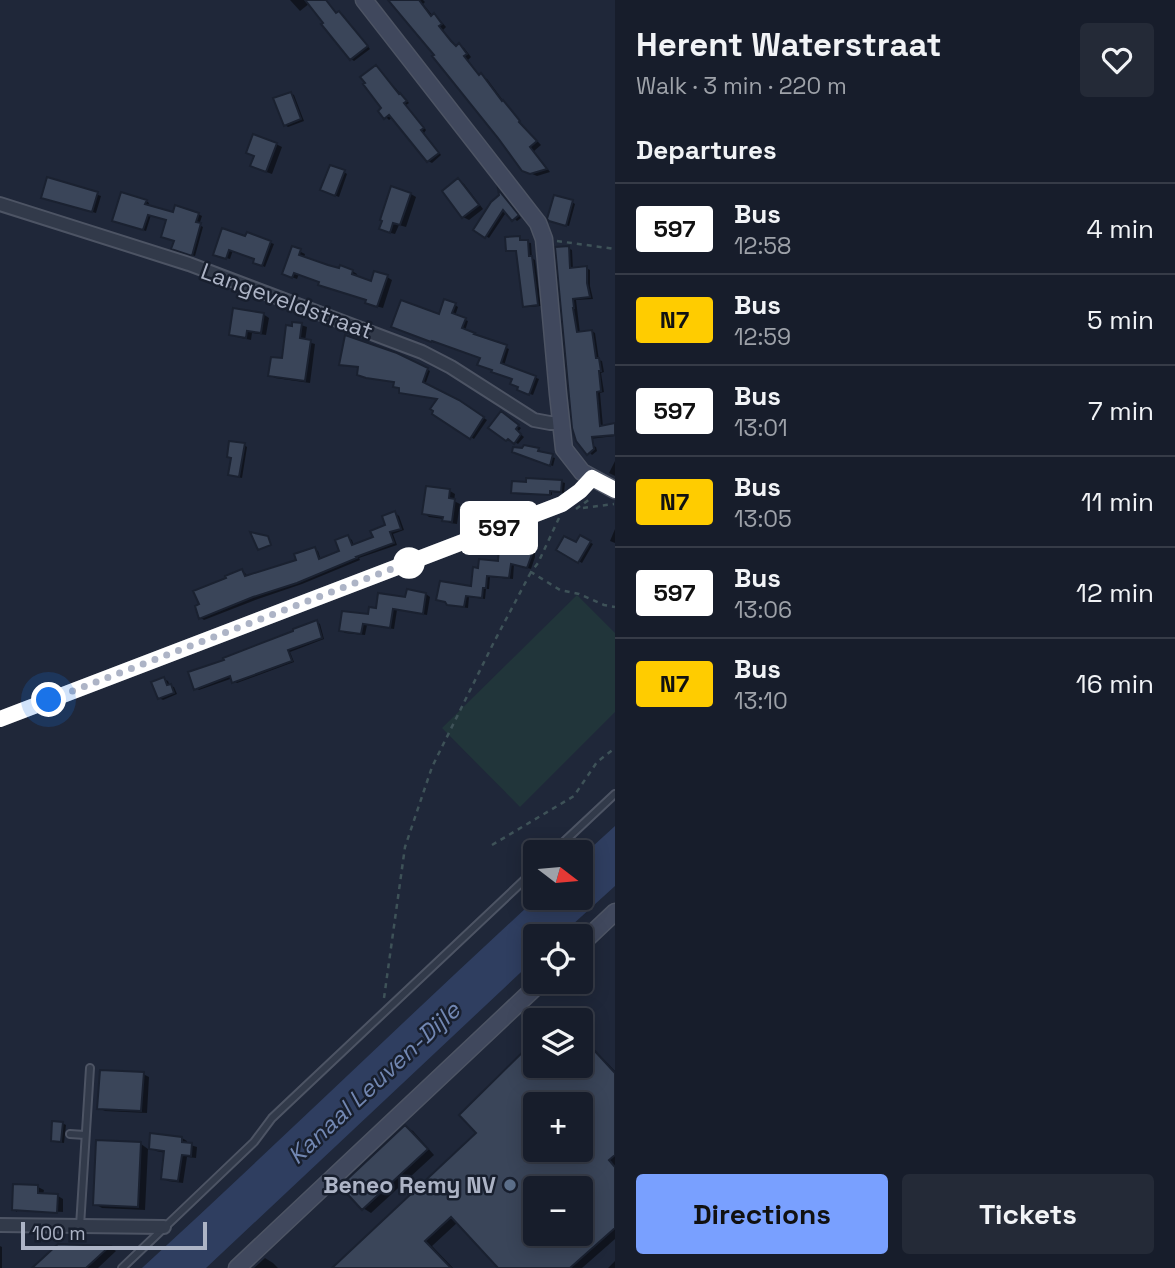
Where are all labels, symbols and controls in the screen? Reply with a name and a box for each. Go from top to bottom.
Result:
button: heart [1080,23,1154,97]
text: Herent Waterstraat [636,24,941,66]
text: Walk · 3 min · 220 m [636,71,847,101]
text: Departures [636,133,777,167]
text: Bus [734,197,781,231]
text: 4 min [1086,212,1154,246]
text: 597 [653,213,696,244]
text: 12:58 [734,231,791,261]
street label: Langeveldstraat [197,256,377,346]
text: Bus [734,288,781,322]
text: 5 min [1087,303,1154,337]
text: N7 [660,304,689,335]
text: 12:59 [734,322,791,352]
text: Bus [734,379,781,413]
text: 7 min [1088,394,1154,428]
text: 597 [653,395,696,426]
text: 13:01 [734,413,788,443]
text: Bus [734,470,781,504]
text: 11 min [1081,485,1154,519]
text: N7 [660,486,689,517]
text: 13:05 [734,504,792,534]
line badge: 597 [459,505,539,551]
text: 597 [478,512,520,543]
unlabelled marker [394,548,424,578]
text: Bus [734,561,781,595]
text: 12 min [1076,576,1154,610]
text: 597 [653,577,696,608]
text: 13:06 [734,595,792,625]
text: Bus [734,652,781,686]
text: 16 min [1076,667,1154,701]
text: N7 [660,668,689,699]
your location [31,682,66,717]
text: 13:10 [734,686,788,716]
north arrow [523,840,593,910]
map controls [523,840,593,1246]
button: locate [523,924,593,994]
water label: Kanaal Leuven-Dijle [281,994,467,1171]
button: layers [523,1008,593,1078]
button: + [523,1092,593,1162]
place label: Beneo Remy NV [323,1170,496,1200]
button: Directions [636,1174,888,1254]
button: Tickets [902,1174,1154,1254]
button: − [523,1176,593,1246]
marker: Beneo Remy NV [502,1177,518,1193]
scale bar [21,1219,206,1251]
text: 100 m [32,1221,86,1246]

